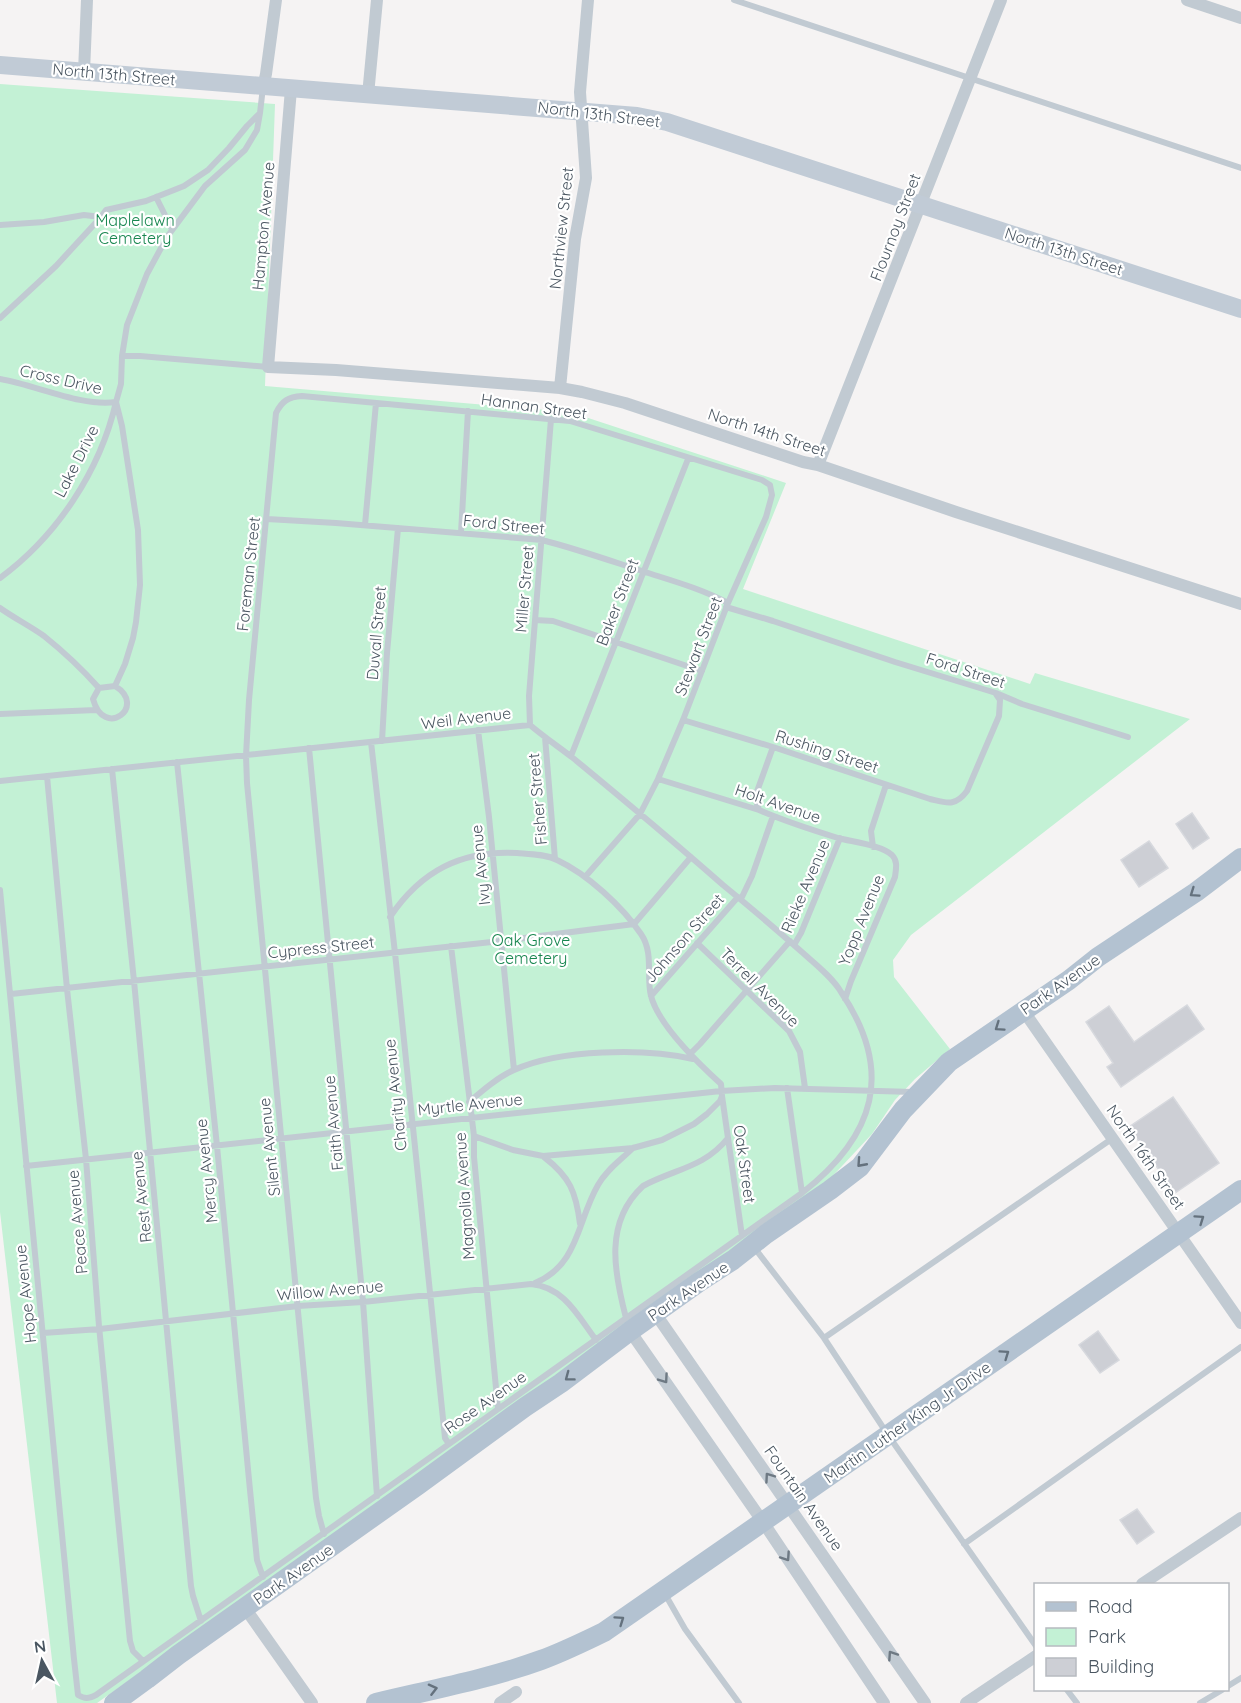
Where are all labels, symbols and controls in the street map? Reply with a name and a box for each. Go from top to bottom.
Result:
street label: North 13th Street [52,59,176,89]
street label: North 13th Street [537,97,661,131]
street label: Hampton Avenue [247,161,279,291]
street label: Northview Street [545,166,577,290]
street label: Flournoy Street [865,170,925,284]
park label: Maplelawn Cemetery [95,210,175,248]
street label: North 13th Street [1002,222,1126,280]
street label: Cross Drive [18,360,104,398]
street label: Hannan Street [480,389,588,423]
street label: North 14th Street [705,403,829,461]
street label: Lake Drive [49,422,103,500]
street label: Ford Street [462,510,546,538]
street label: Foreman Street [232,516,264,632]
street label: Miller Street [510,545,538,633]
street label: Baker Street [591,556,643,648]
street label: Duvall Street [362,585,390,681]
street label: Stewart Street [670,593,726,699]
street label: Ford Street [924,648,1008,692]
street label: Weil Avenue [420,703,512,733]
street label: Rushing Street [773,725,881,777]
street label: Fisher Street [523,752,551,846]
street label: Holt Avenue [733,779,823,827]
street label: Ivy Avenue [466,824,494,906]
street label: Rieke Avenue [776,836,834,936]
street label: Yopp Avenue [834,872,888,968]
one-way arrow [1189,886,1200,897]
street label: Johnson Street [640,889,728,987]
park label: Oak Grove Cemetery [492,930,570,968]
street label: Cypress Street [267,931,375,963]
street label: Terrell Avenue [716,943,804,1031]
street label: Park Avenue [1016,949,1104,1019]
one-way arrow [994,1020,1005,1031]
street label: Charity Avenue [379,1038,411,1152]
street label: Faith Avenue [319,1075,347,1171]
street label: Myrtle Avenue [416,1089,524,1119]
street label: Silent Avenue [254,1097,284,1197]
street label: North 16th Street [1102,1101,1190,1213]
street label: Mercy Avenue [191,1118,221,1224]
street label: Oak Street [730,1124,760,1204]
street label: Magnolia Avenue [450,1132,478,1260]
street label: Rest Avenue [126,1150,156,1244]
one-way arrow [857,1157,868,1167]
street label: Peace Avenue [62,1169,92,1275]
one-way arrow [1193,1215,1204,1226]
street label: Hope Avenue [10,1244,40,1344]
street label: Park Avenue [644,1257,732,1325]
street label: Willow Avenue [276,1275,384,1305]
one-way arrow [998,1350,1009,1361]
street label: Martin Luther King Jr Drive [820,1357,994,1487]
street label: Rose Avenue [440,1366,530,1438]
one-way arrow [564,1370,575,1381]
one-way arrow [657,1372,668,1383]
street label: Fountain Avenue [760,1442,848,1554]
one-way arrow [765,1472,776,1483]
street label: Park Avenue [249,1539,337,1609]
one-way arrow [779,1550,790,1561]
legend [1034,1583,1229,1691]
text: Road [1088,1595,1133,1618]
one-way arrow [614,1616,625,1627]
text: Park [1088,1625,1126,1648]
north arrow [12,1631,72,1691]
text: N [33,1635,47,1657]
one-way arrow [888,1650,899,1661]
text: Building [1088,1655,1154,1678]
one-way arrow [427,1684,437,1697]

